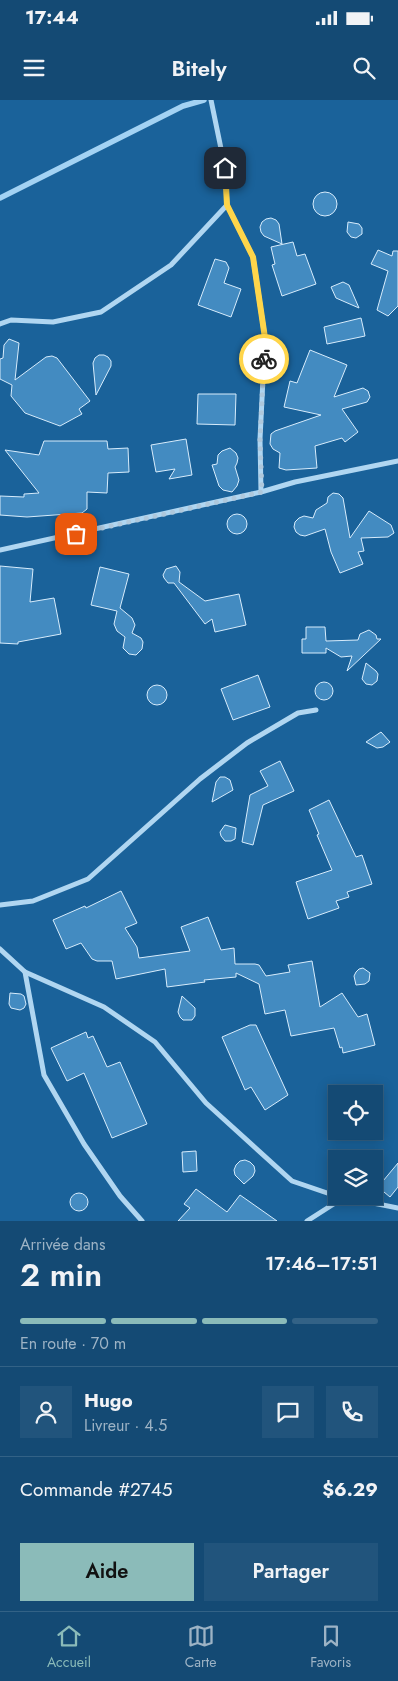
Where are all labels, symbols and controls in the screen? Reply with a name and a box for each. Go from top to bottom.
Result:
text: 17:44 [25,4,79,31]
text: Bitely [171,52,227,84]
icon: menu [20,54,48,82]
icon: search [350,54,378,82]
pin [204,147,246,189]
icon: home [211,154,239,182]
courier [239,334,289,384]
icon: bike [250,345,278,373]
pin [55,513,97,555]
icon: bag [62,520,90,548]
map controls [328,1085,383,1205]
button: locate [328,1085,383,1140]
button: layers [328,1150,383,1205]
text: Arrivée dans [20,1233,105,1256]
text: 17:46–17:51 [265,1250,378,1277]
text: 2 min [20,1252,102,1298]
text: En route · 70 m [20,1332,126,1355]
button: person [20,1386,72,1438]
button: chat [262,1386,314,1438]
button: phone [326,1386,378,1438]
text: Hugo [84,1387,133,1414]
text: Livreur · 4.5 [84,1414,167,1437]
text: Commande #2745 [20,1476,173,1503]
text: $6.29 [322,1476,378,1503]
button: Aide [20,1543,194,1601]
button: Partager [204,1543,378,1601]
tab: Accueil [47,1622,91,1672]
tab: Carte [185,1622,216,1672]
tab: Favoris [310,1622,351,1672]

